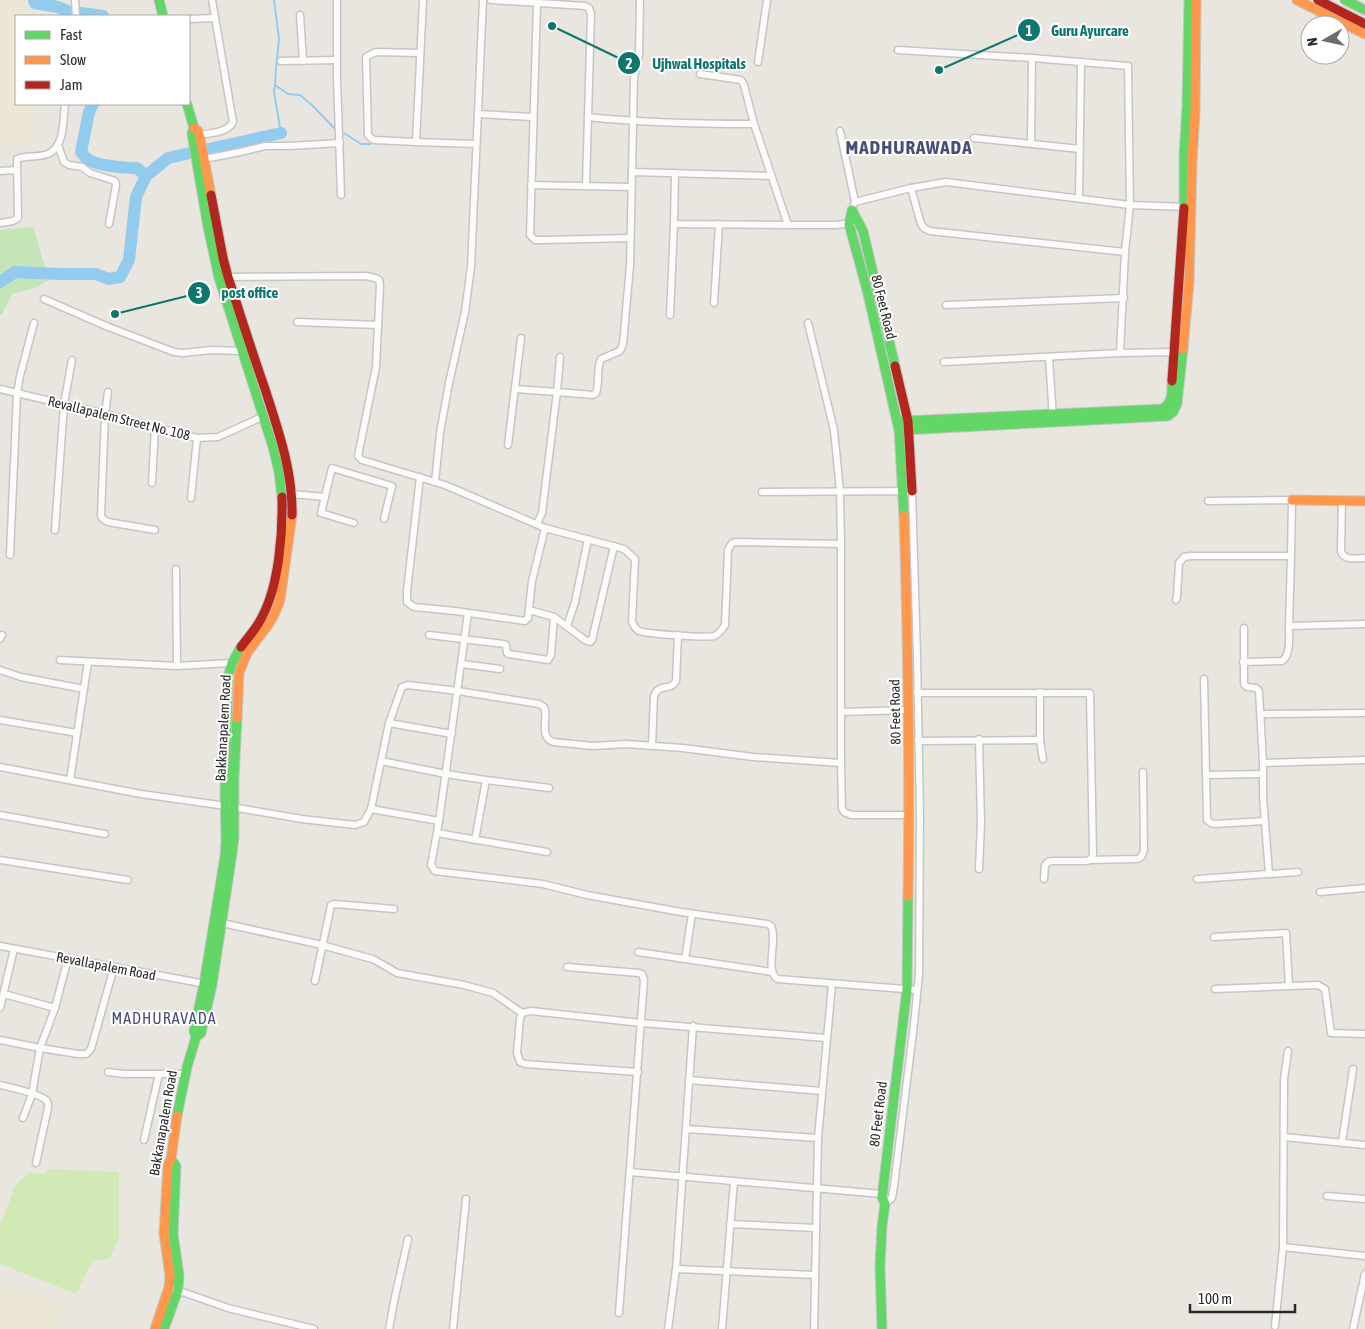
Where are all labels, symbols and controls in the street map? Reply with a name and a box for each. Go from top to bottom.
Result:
legend [15,15,190,105]
callout: Guru Ayurcare [1017,15,1139,45]
north arrow [1300,15,1350,65]
text: 1 [1025,22,1033,39]
text: Guru Ayurcare [1051,22,1129,39]
text: Fast [60,26,82,43]
text: N [1304,37,1321,47]
callout: Ujhwal Hospitals [617,48,755,78]
text: Slow [60,51,86,68]
text: 2 [625,55,633,72]
text: Ujhwal Hospitals [652,55,746,72]
text: Jam [60,76,83,93]
district label: MADHURAWADA [845,136,973,158]
street label: 80 Feet Road [868,273,900,341]
callout: post office [186,278,288,308]
text: 3 [195,284,203,301]
text: post office [222,284,279,301]
street label: Revallapalem Street No. 108 [46,393,192,444]
street label: Bakkanapalem Road [212,674,234,782]
street label: 80 Feet Road [886,679,904,745]
street label: Revallapalem Road [55,949,157,983]
district label: MADHURAVADA [112,1009,216,1027]
street label: Bakkanapalem Road [146,1069,180,1177]
street label: 80 Feet Road [866,1080,890,1148]
scale bar [1190,1282,1295,1314]
text: 100 m [1198,1290,1232,1307]

